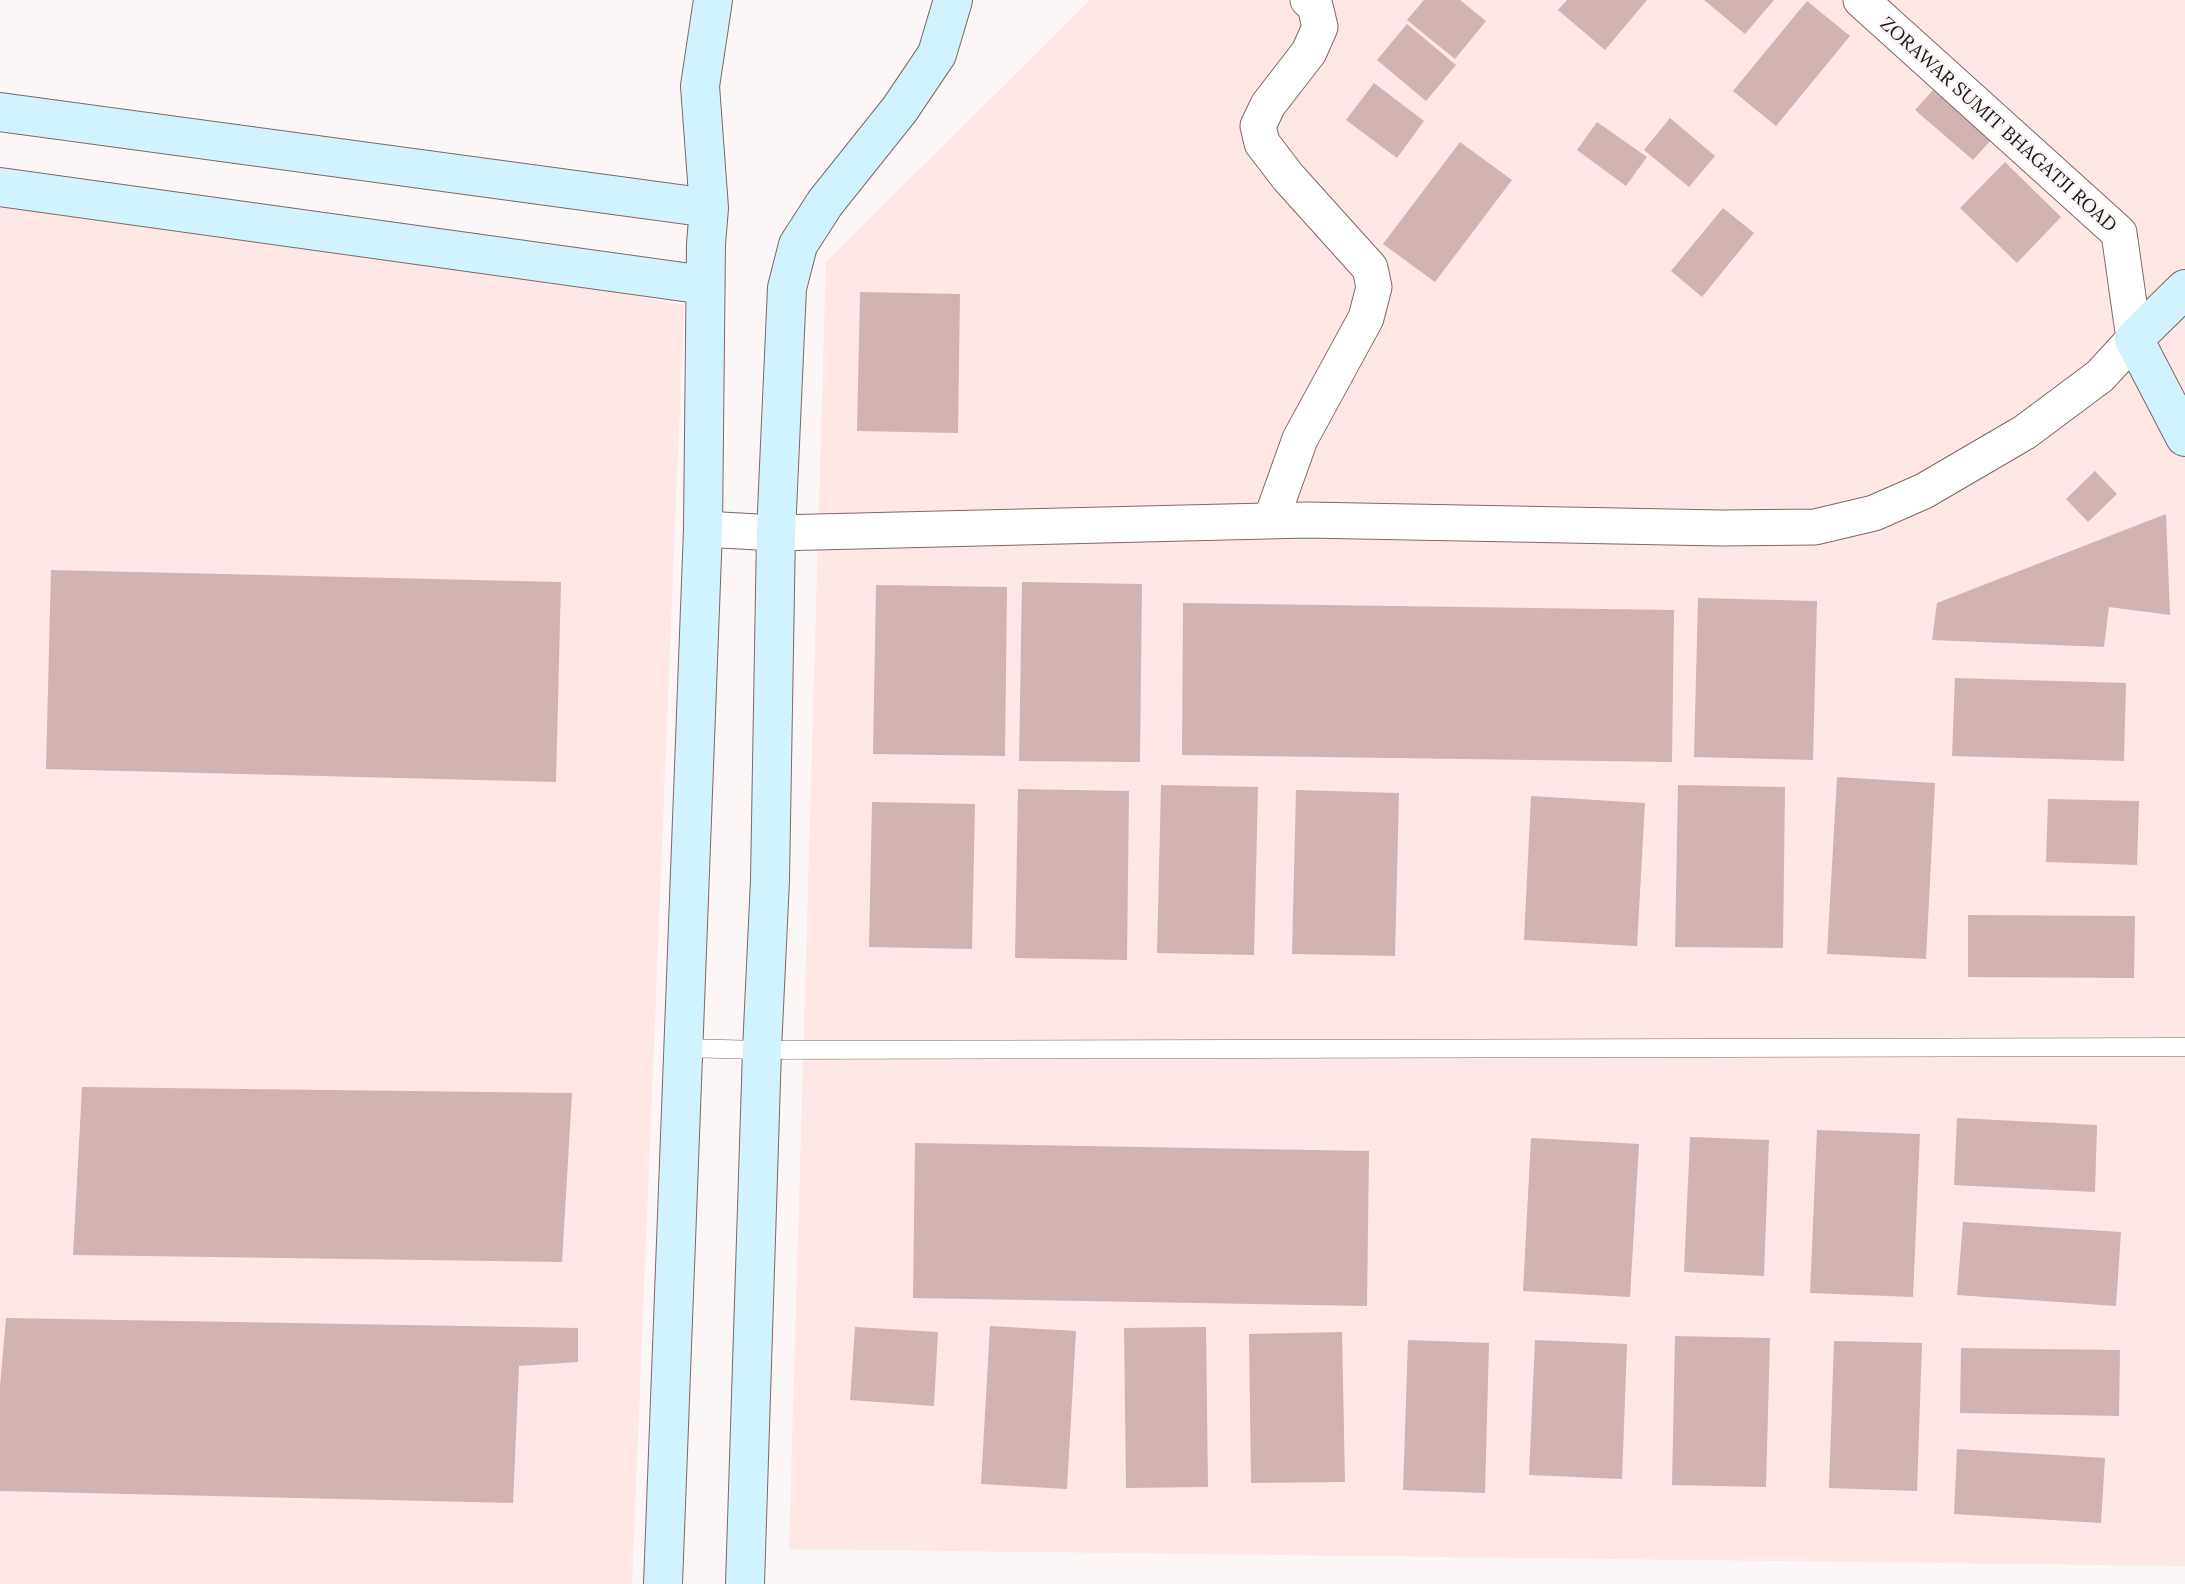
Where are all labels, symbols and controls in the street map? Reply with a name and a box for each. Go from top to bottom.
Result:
street label: ZORAWAR SUMIT BHAGATJI ROAD [1875,13,2121,237]

